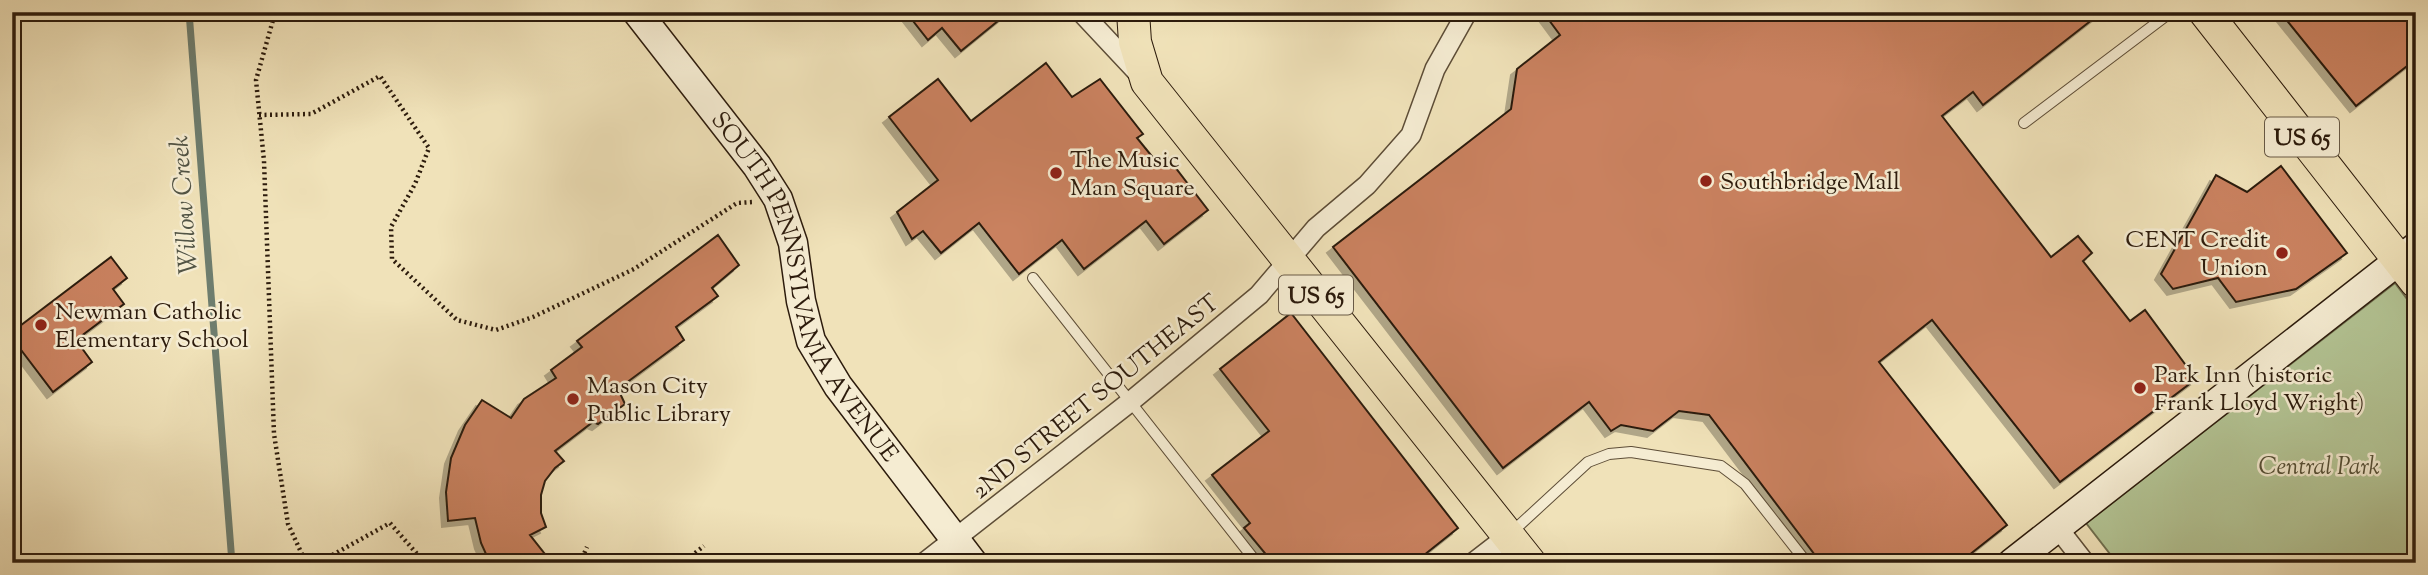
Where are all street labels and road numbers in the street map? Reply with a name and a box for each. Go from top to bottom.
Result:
street label: SOUTH PENNSYLVANIA AVENUE [702,105,906,470]
road number: US 65 [2265,118,2339,156]
road number: US 65 [1279,276,1353,314]
street label: 2ND STREET SOUTHEAST [966,287,1227,508]

